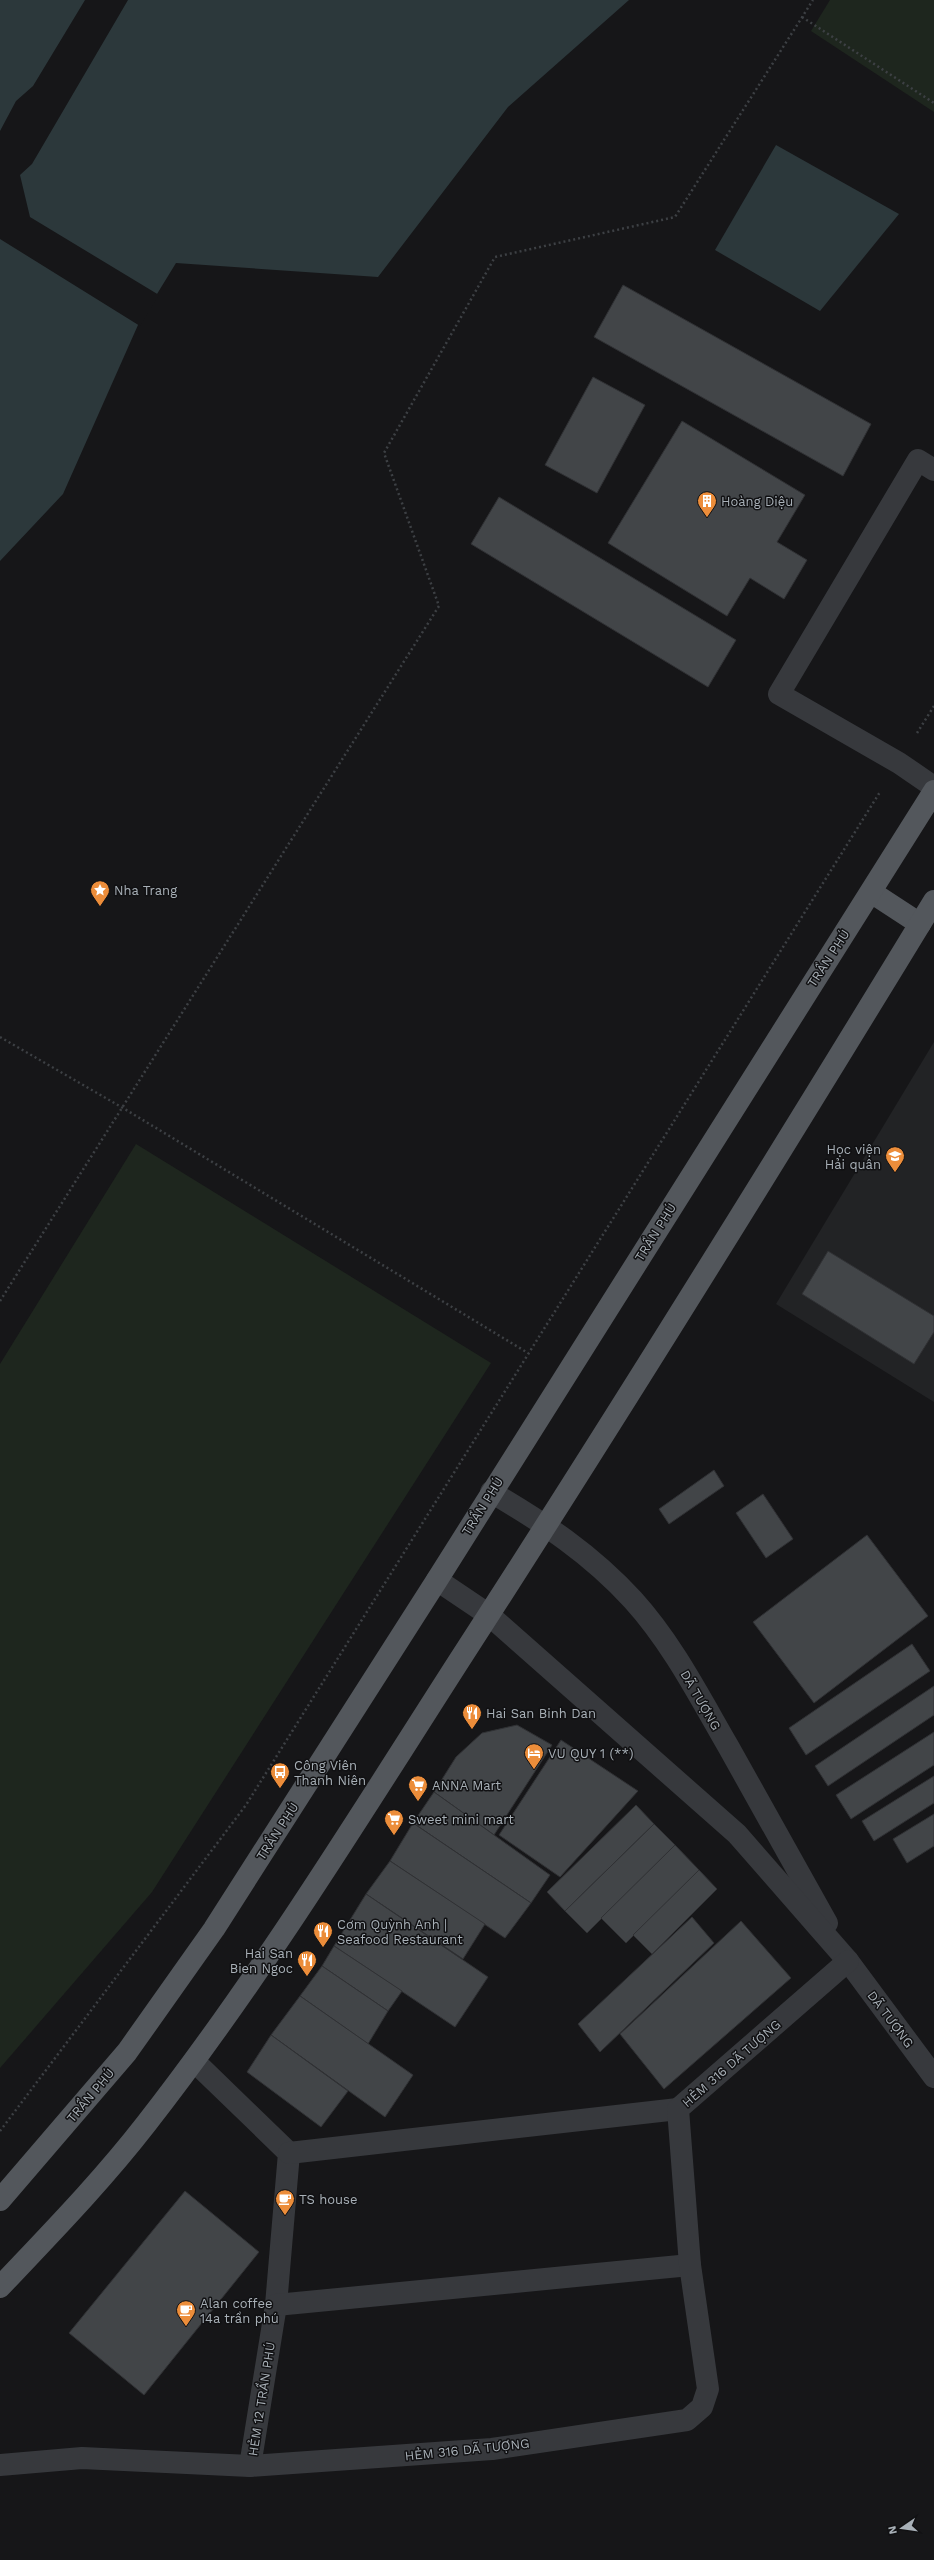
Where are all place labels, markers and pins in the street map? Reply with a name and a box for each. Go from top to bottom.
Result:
building icon: Hoàng Diệu [696,490,718,518]
place label: Hoàng Diệu [721,494,793,509]
place icon: Nha Trang [89,879,111,907]
place label: Nha Trang [114,883,177,898]
place label: Học viện Hải quân [825,1142,881,1172]
school or university icon: Học viện Hải quân [884,1145,906,1173]
restaurant icon: Hai San Binh Dan [461,1702,483,1730]
place label: Hai San Binh Dan [486,1706,596,1721]
hotel icon: VU QUY 1 (**) [523,1742,545,1770]
place label: VU QUY 1 (**) [548,1746,634,1761]
place label: Công Viên Thanh Niên [294,1758,366,1788]
bus stop icon: Công Viên Thanh Niên [269,1761,291,1789]
supermarket icon: ANNA Mart [407,1774,429,1802]
place label: ANNA Mart [432,1778,501,1793]
supermarket icon: Sweet mini mart [383,1808,405,1836]
place label: Sweet mini mart [408,1812,514,1827]
place label: Cơm Quỳnh Anh | Seafood Restaurant [337,1917,463,1947]
restaurant icon: Cơm Quỳnh Anh | Seafood Restaurant [312,1920,334,1948]
place label: Hai San Bien Ngoc [230,1946,293,1976]
restaurant icon: Hai San Bien Ngoc [296,1949,318,1977]
cafe icon: TS house [274,2188,296,2216]
place label: TS house [299,2192,357,2207]
place label: Alan coffee 14a trần phú [200,2296,279,2326]
cafe icon: Alan coffee 14a trần phú [175,2299,197,2327]

